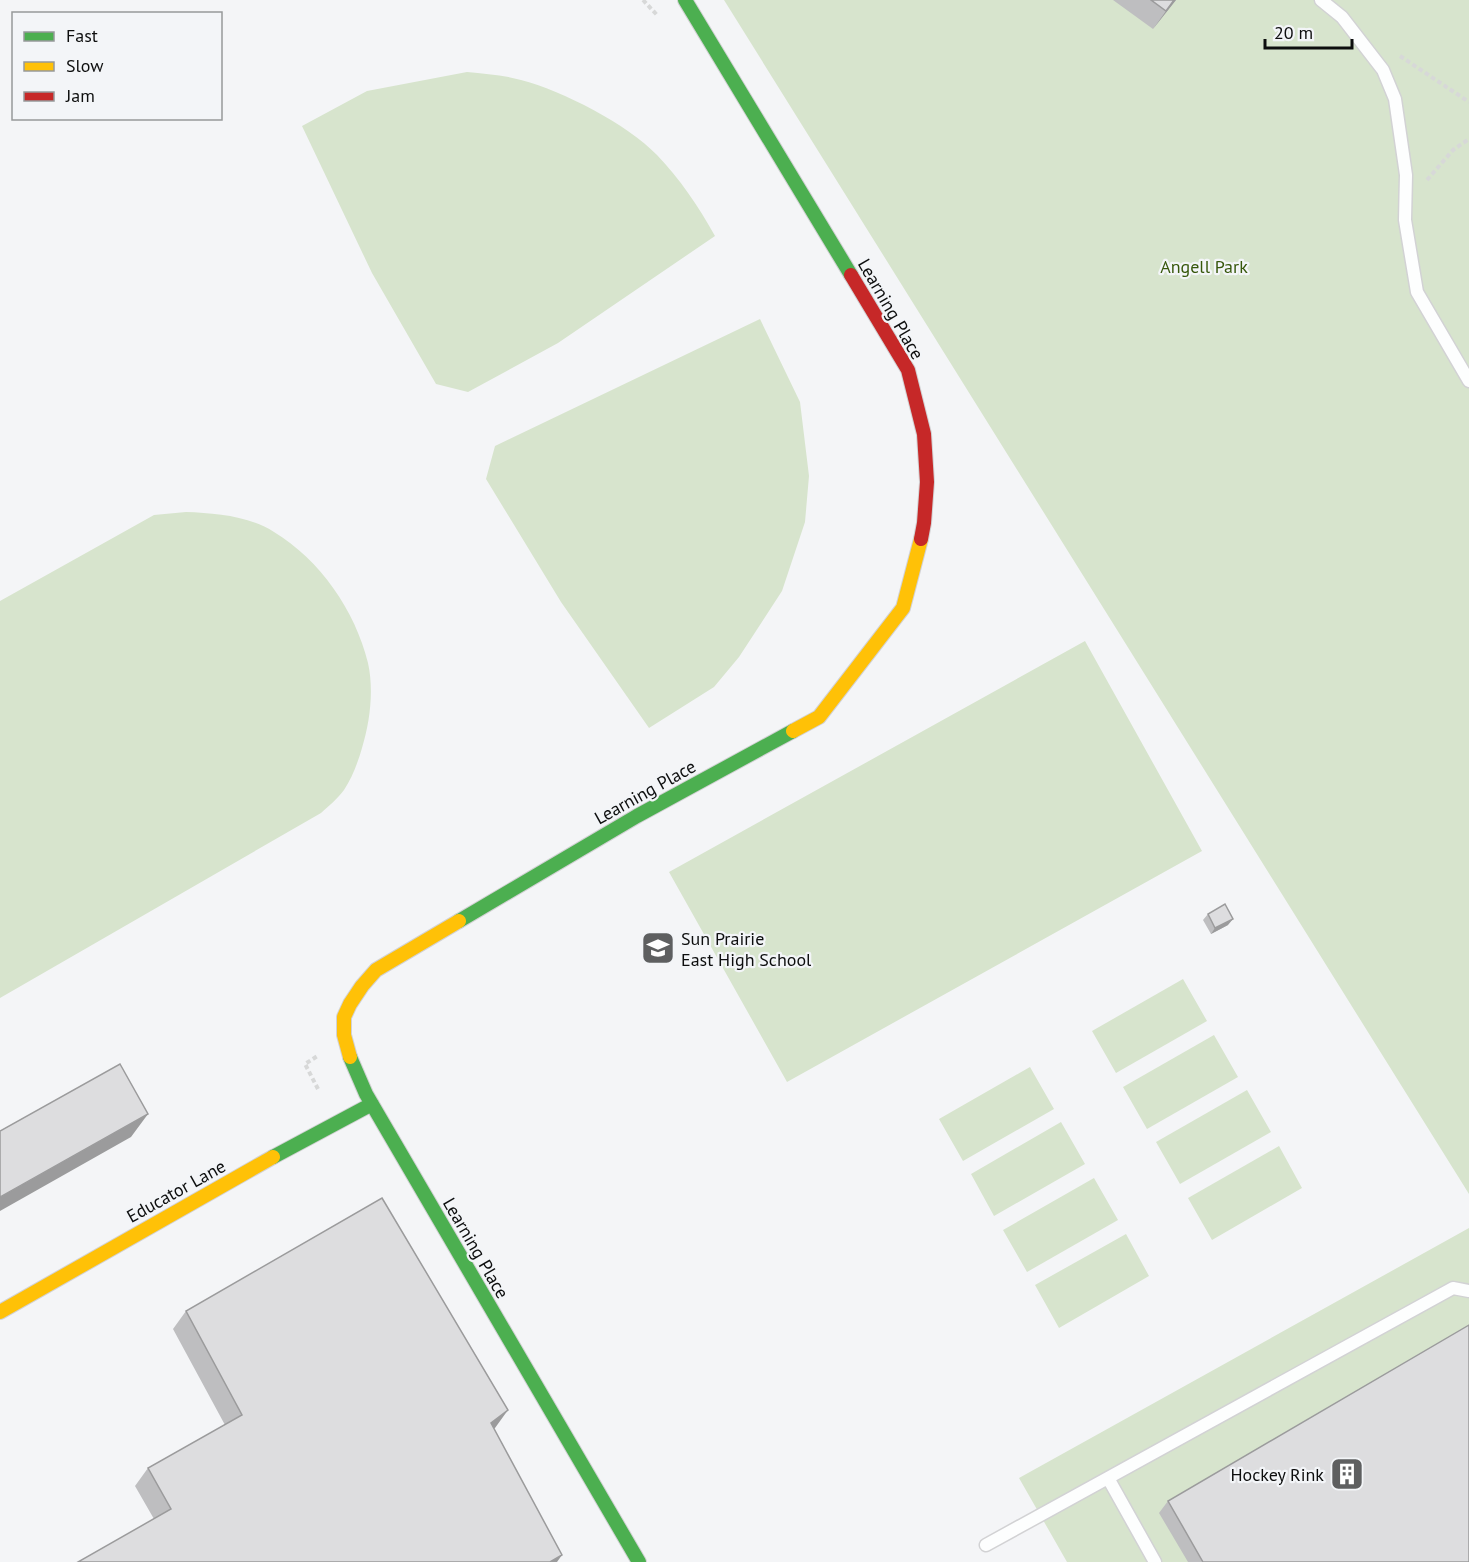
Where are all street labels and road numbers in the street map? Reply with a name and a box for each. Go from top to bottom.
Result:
street label: Learning Place [853,255,929,363]
street label: Learning Place [590,755,700,829]
street label: Educator Lane [123,1154,229,1228]
street label: Learning Place [438,1194,514,1302]

